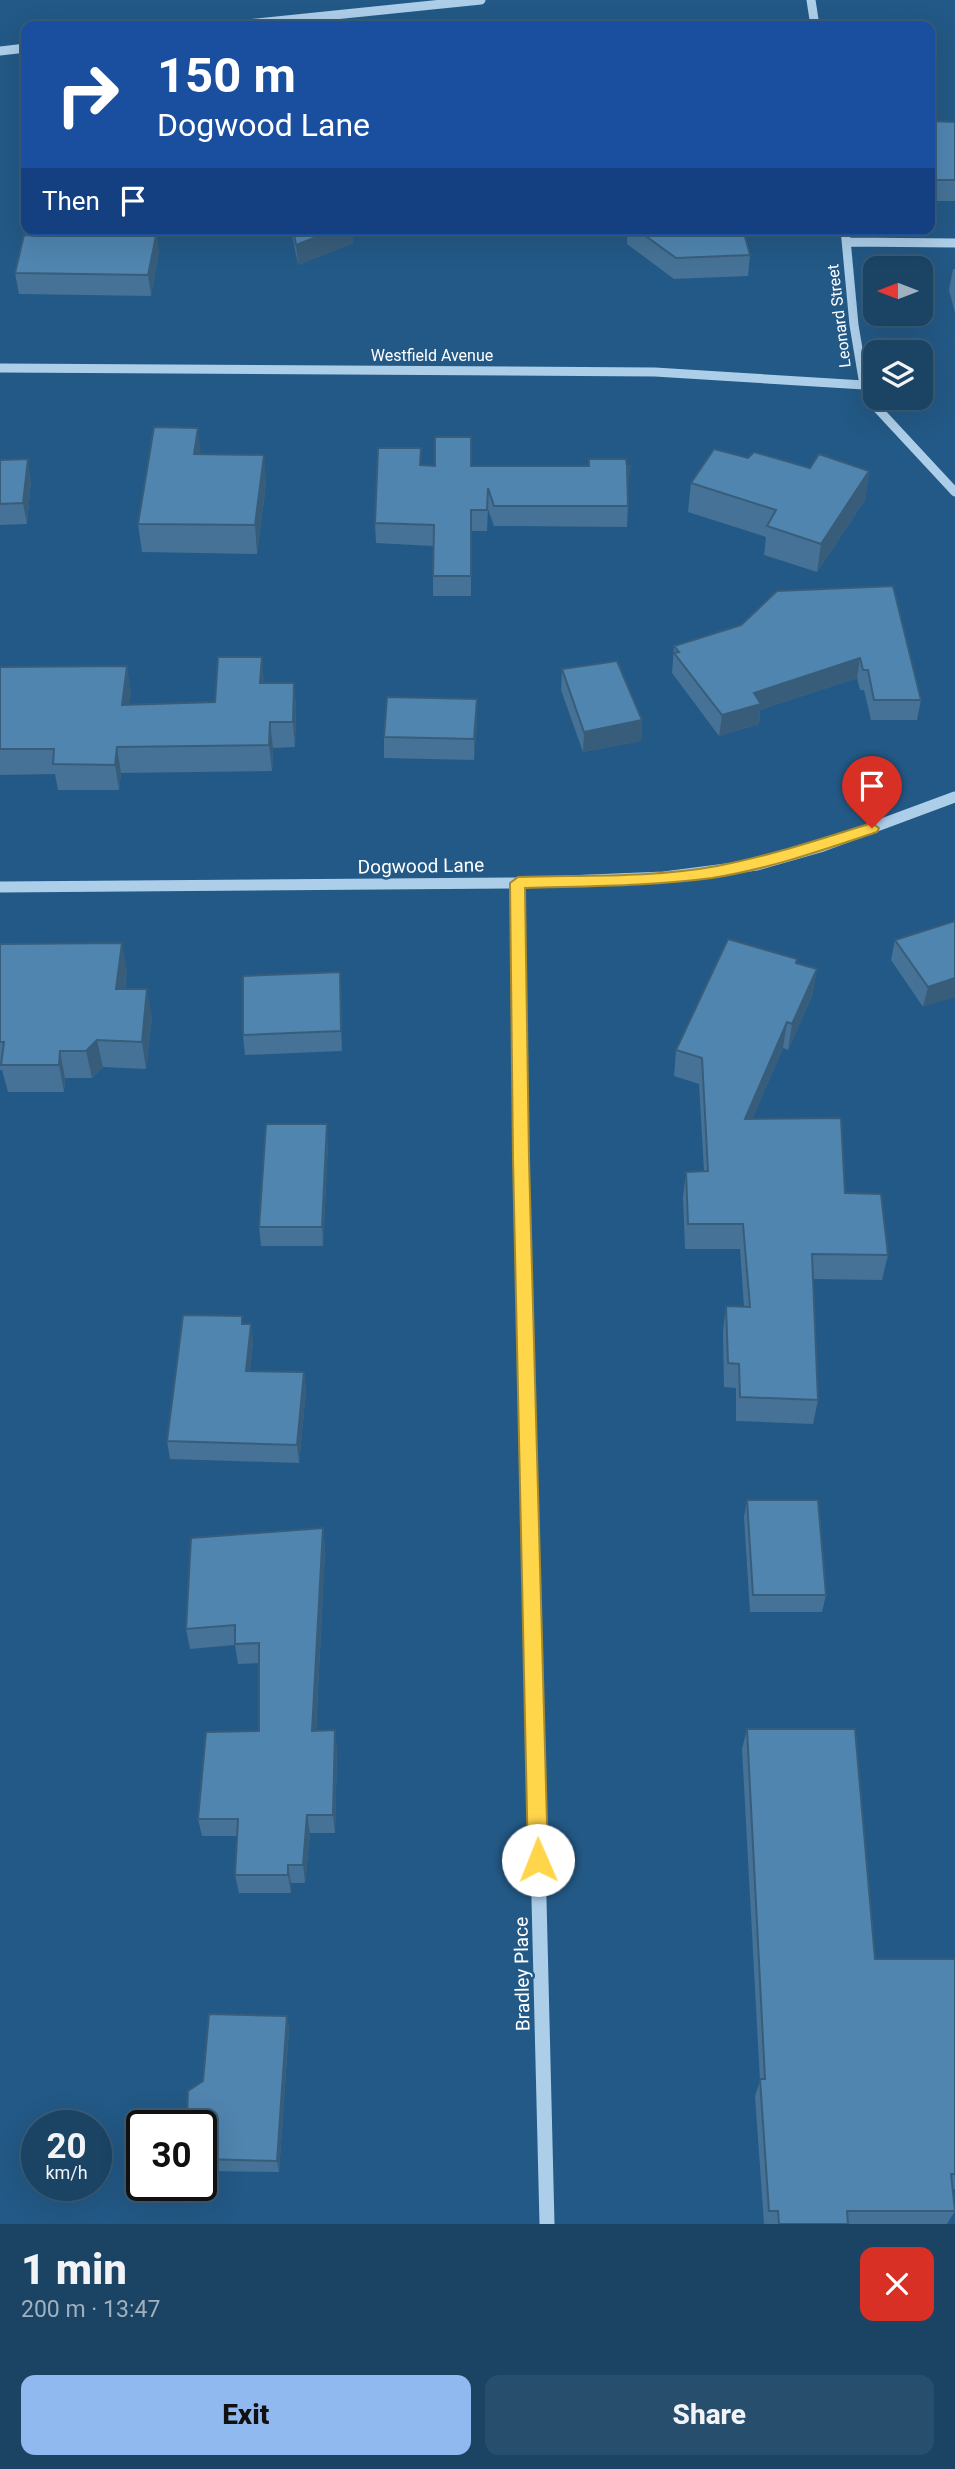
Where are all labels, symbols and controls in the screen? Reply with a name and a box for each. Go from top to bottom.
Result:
text: 150 m [157,47,296,104]
icon: right [42,49,133,140]
text: Dogwood Lane [157,106,370,144]
icon: arrive [114,182,152,220]
text: Then [42,186,100,216]
north arrow [863,256,933,326]
map controls [863,256,933,410]
street label: Leonard Street [823,263,855,369]
button: layers [863,340,933,410]
street label: Westfield Avenue [371,346,493,365]
pin [842,756,902,828]
icon: arrive [853,767,891,805]
street label: Dogwood Lane [358,853,484,879]
position arrow [501,1823,575,1897]
street label: Bradley Place [510,1917,534,2031]
speed limit sign: 30 [126,2110,217,2201]
text: 20 [46,2126,87,2167]
text: km/h [45,2162,88,2183]
text: 1 min [21,2245,127,2294]
button: close [860,2247,934,2321]
text: 200 m · 13:47 [21,2296,160,2323]
button: Exit [21,2375,471,2455]
button: Share [485,2375,934,2455]

